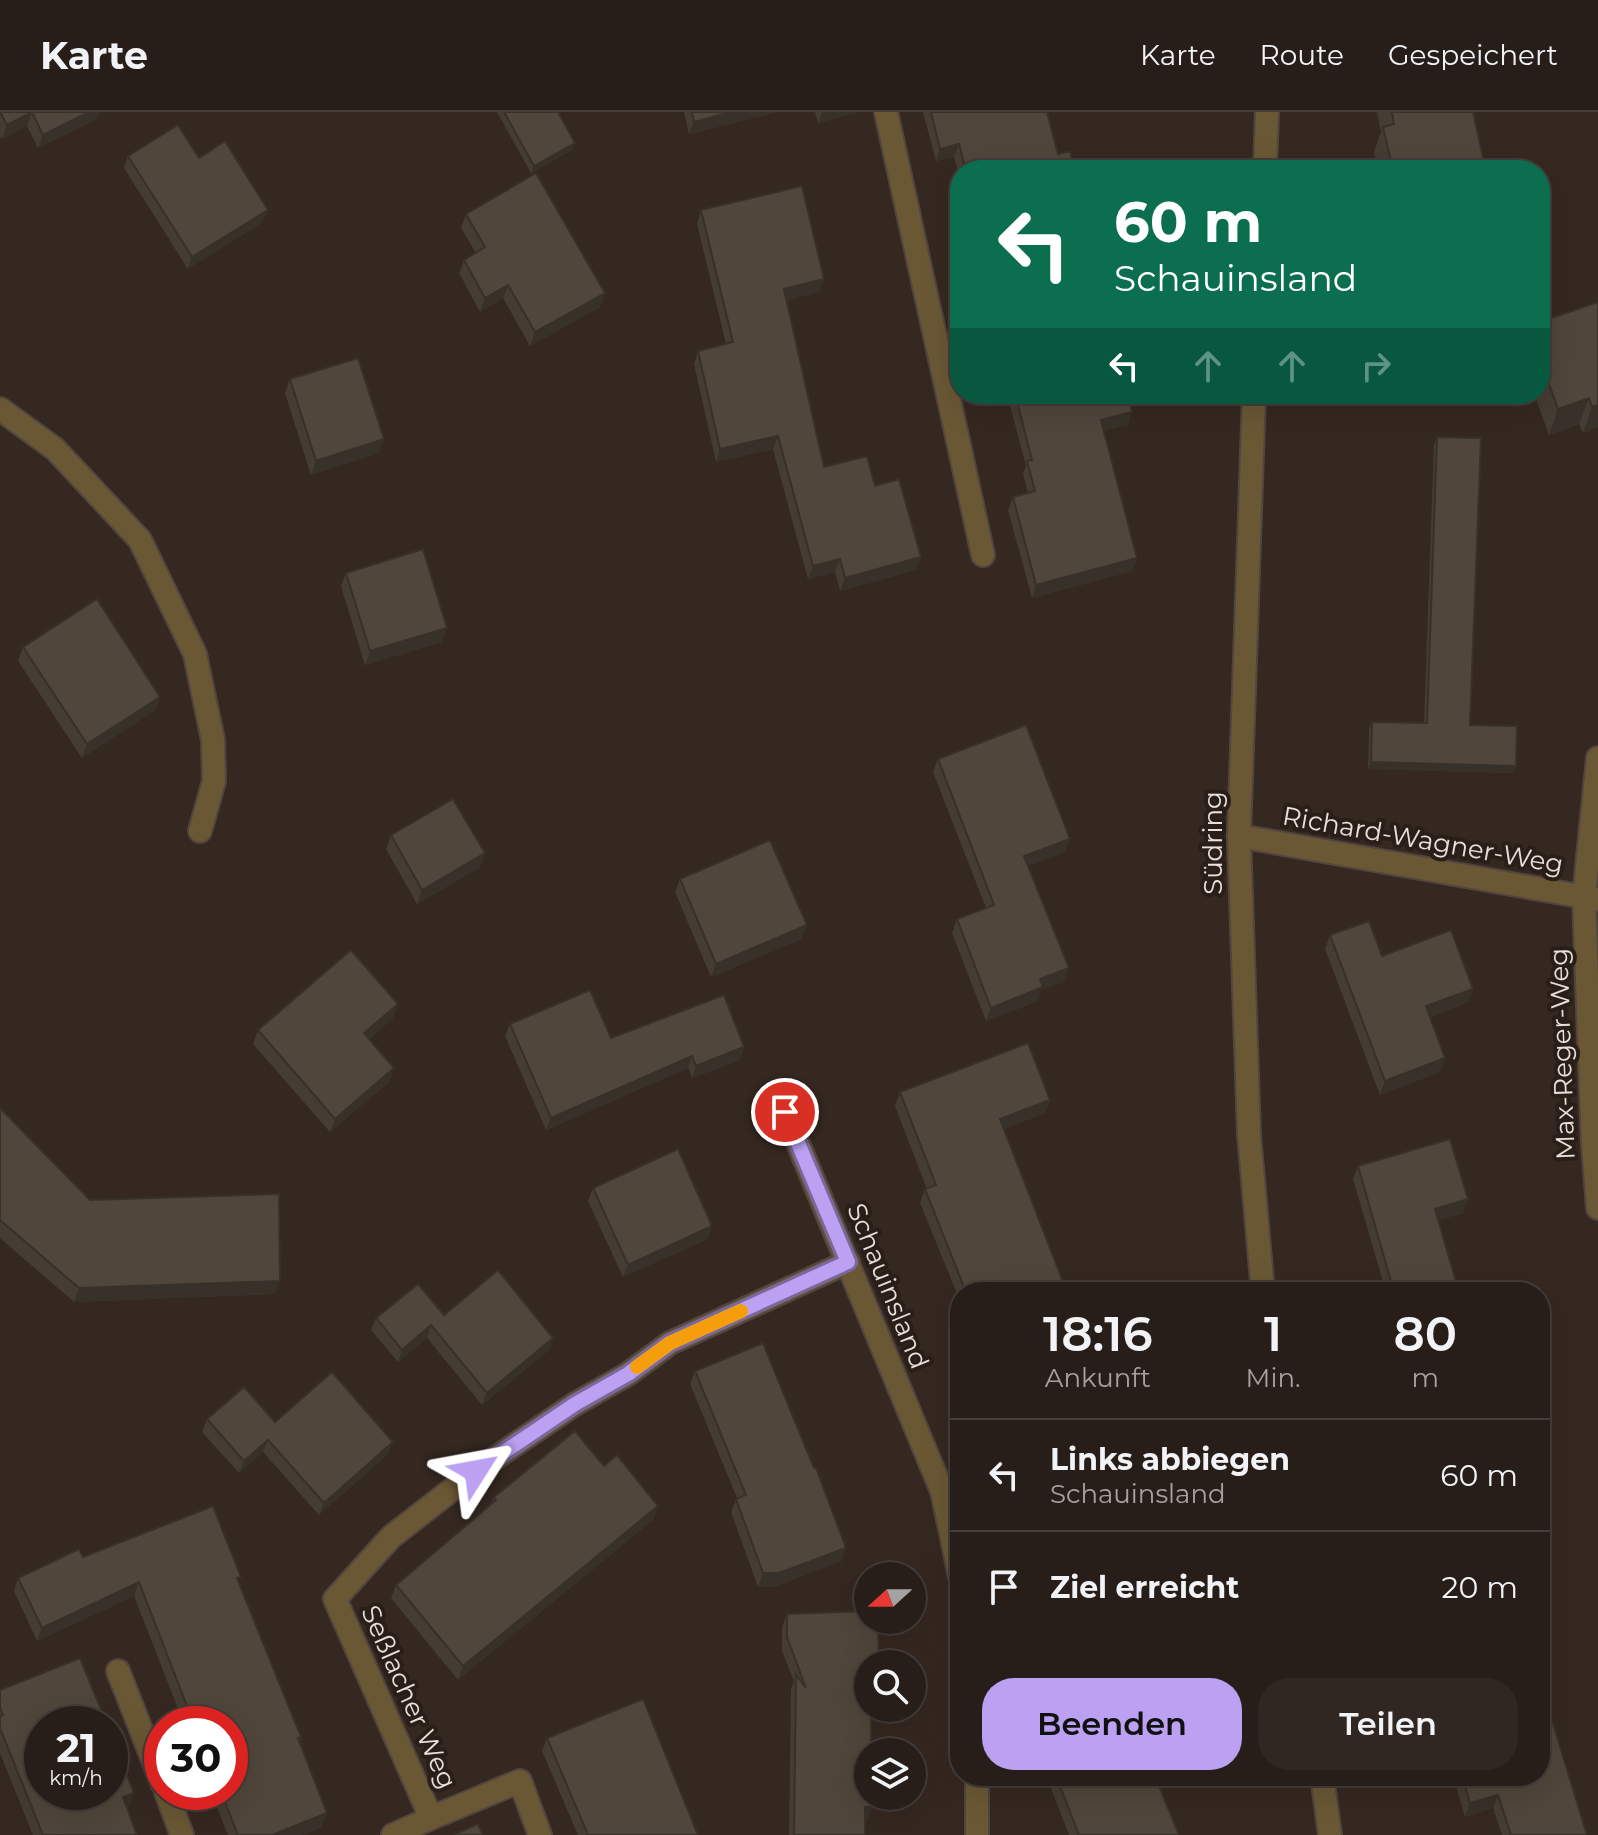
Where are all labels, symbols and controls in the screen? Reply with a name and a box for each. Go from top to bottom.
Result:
text: Karte [40,32,148,79]
text: Karte [1140,38,1216,72]
text: Route [1260,38,1344,72]
text: Gespeichert [1388,38,1558,72]
text: 60 m [1114,188,1262,256]
icon: left [982,192,1086,296]
text: Schauinsland [1114,256,1357,300]
icon: left [1102,344,1146,388]
icon: ahead [1186,344,1230,388]
icon: ahead [1270,344,1314,388]
icon: right [1354,344,1398,388]
street label: Südring [1197,791,1229,895]
street label: Richard-Wagner-Weg [1280,800,1566,880]
street label: Max-Reger-Weg [1542,948,1582,1160]
pin [751,1078,819,1146]
icon: arrive [763,1090,807,1134]
street label: Schauinsland [840,1199,936,1373]
text: 18:16 [1043,1305,1153,1363]
text: 1 [1264,1305,1282,1363]
text: 80 [1393,1305,1457,1363]
text: Ankunft [1045,1362,1151,1394]
text: Min. [1246,1362,1300,1394]
text: m [1411,1362,1439,1394]
position arrow [434,1429,518,1513]
text: Links abbiegen [1050,1441,1290,1478]
icon: left [982,1453,1026,1497]
text: 60 m [1440,1457,1518,1494]
text: Schauinsland [1050,1478,1226,1510]
north arrow [854,1562,926,1634]
map controls [854,1562,926,1810]
icon: arrive [982,1565,1026,1609]
text: Ziel erreicht [1050,1569,1239,1606]
text: 20 m [1441,1569,1518,1606]
street label: Seßlacher Weg [354,1600,464,1794]
button: search [854,1650,926,1722]
button: Beenden [982,1678,1242,1770]
button: Teilen [1258,1678,1518,1770]
speed limit sign: 30 [144,1706,248,1810]
text: 21 [56,1723,96,1772]
button: layers [854,1738,926,1810]
text: km/h [49,1766,103,1790]

